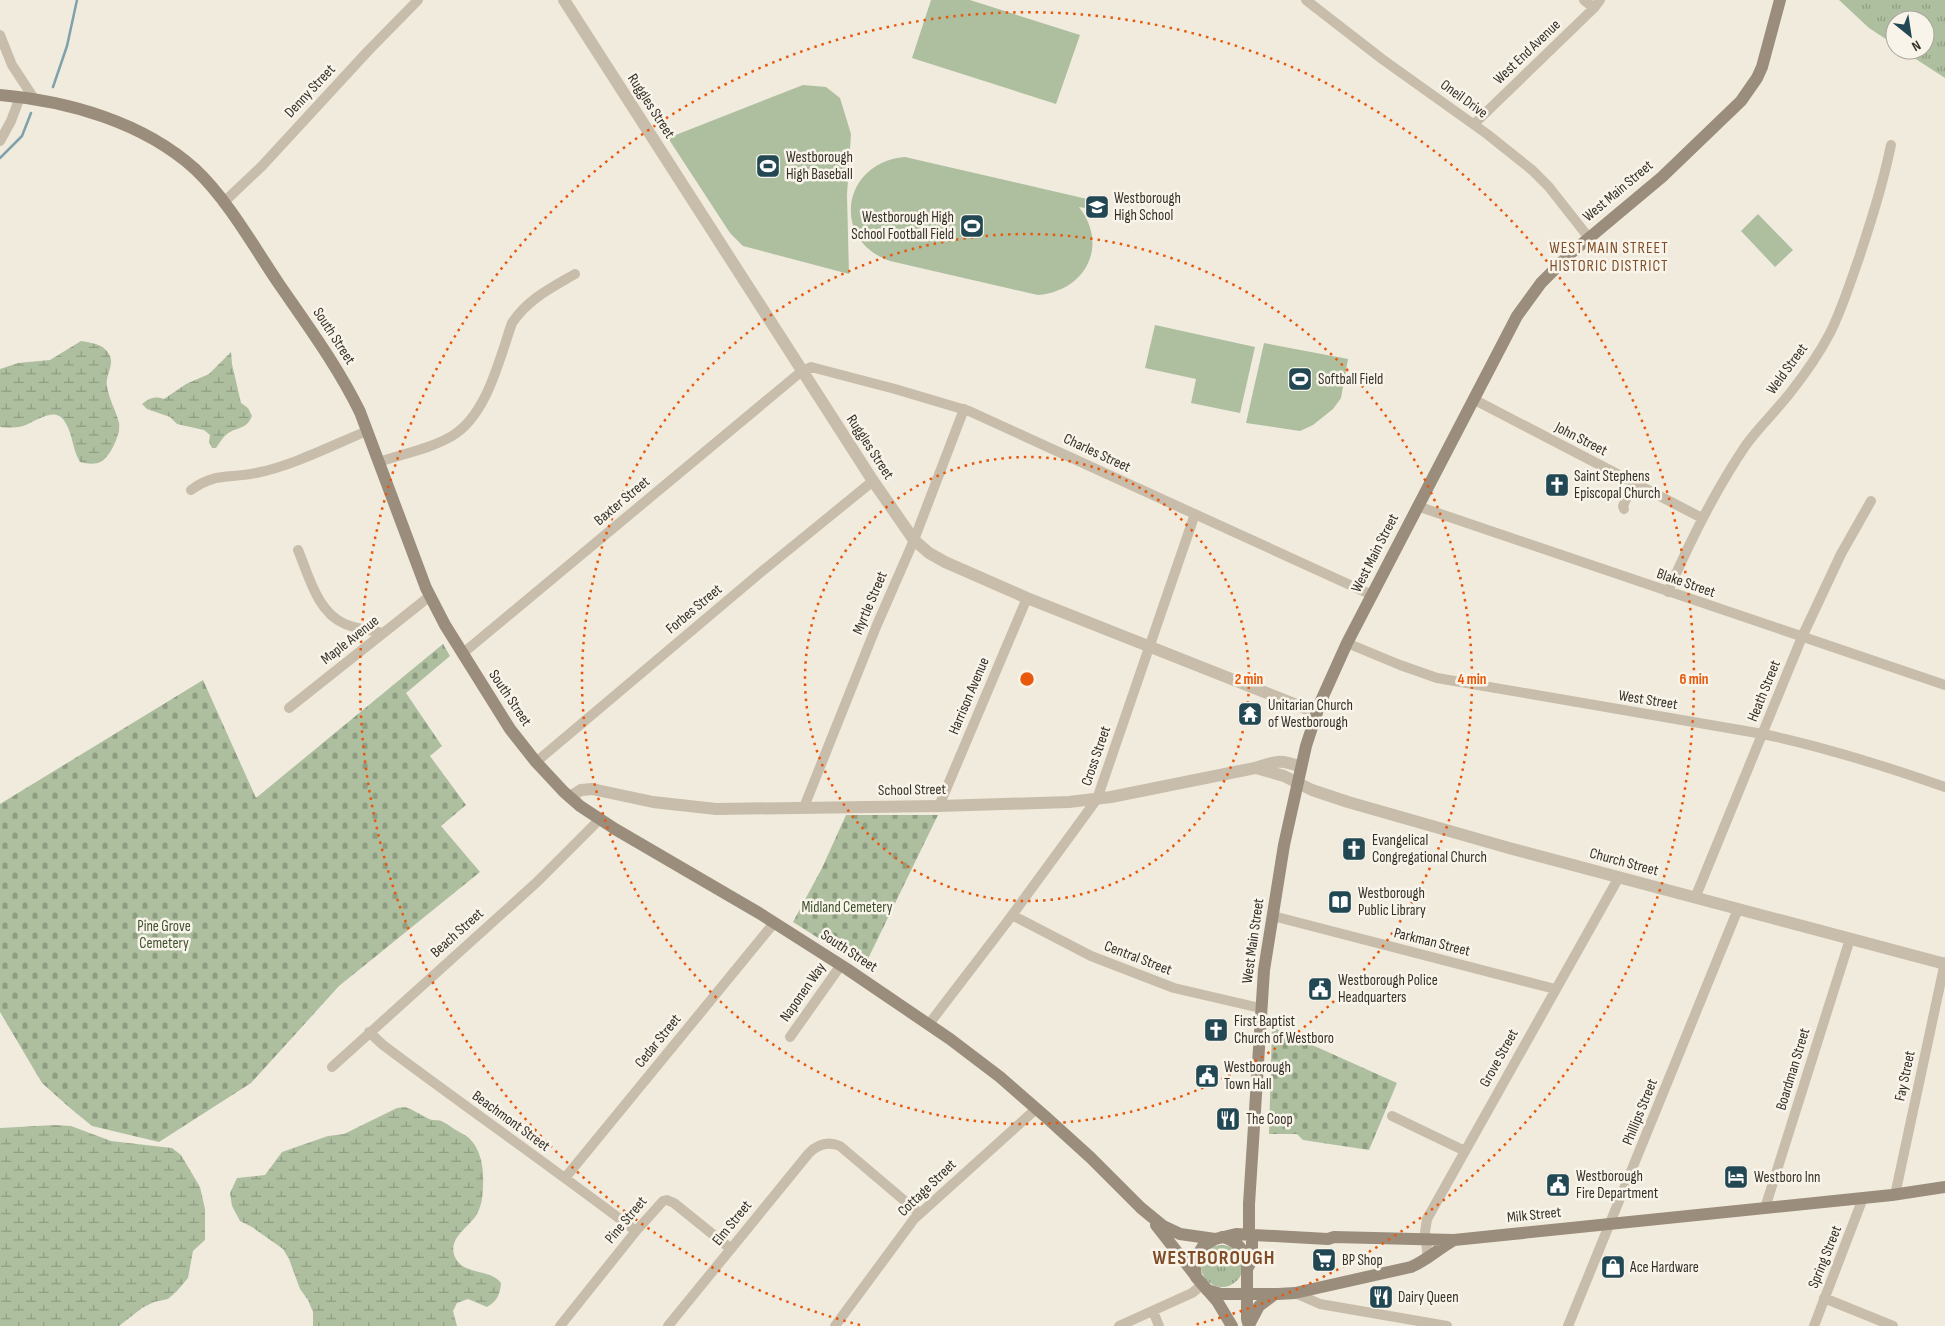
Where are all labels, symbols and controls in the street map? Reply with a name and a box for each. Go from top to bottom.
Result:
north arrow [1885,10,1935,60]
street label: West End Avenue [1490,15,1564,89]
text: N [1909,37,1924,55]
street label: Denny Street [281,60,340,122]
street label: Ruggles Street [623,70,679,142]
street label: Oneil Drive [1437,75,1491,123]
place label: Westborough High Baseball [786,148,853,184]
sports icon: Westborough High Baseball [755,153,781,179]
street label: West Main Street [1579,156,1657,226]
place label: Westborough High School [1114,189,1181,225]
school or university icon: Westborough High School [1084,194,1110,220]
place label: Westborough High School Football Field [851,208,954,244]
sports icon: Westborough High School Football Field [959,213,985,239]
district label: WEST MAIN STREET HISTORIC DISTRICT [1549,239,1669,276]
street label: South Street [309,304,360,368]
street label: Weld Street [1762,339,1812,398]
sports icon: Softball Field [1287,366,1313,392]
place label: Softball Field [1318,370,1383,389]
street label: Ruggles Street [842,411,898,483]
street label: John Street [1551,417,1611,460]
street label: Charles Street [1060,429,1134,477]
place label: Saint Stephens Episcopal Church [1574,467,1660,503]
street label: Baxter Street [590,472,654,530]
church icon: Saint Stephens Episcopal Church [1544,472,1570,498]
street label: West Main Street [1347,510,1403,596]
street label: Blake Street [1654,564,1718,602]
street label: Myrtle Street [848,568,892,637]
street label: Forbes Street [662,580,726,638]
street label: Maple Avenue [317,611,383,669]
street label: Harrison Avenue [944,655,994,737]
street label: Heath Street [1743,657,1785,724]
street label: South Street [484,666,536,730]
centre of rings [1018,670,1036,688]
text: 2 min [1235,670,1263,689]
text: 4 min [1458,670,1486,689]
text: 6 min [1679,670,1709,689]
street label: West Street [1617,686,1679,714]
place label: Unitarian Church of Westborough [1268,696,1353,732]
temple icon: Unitarian Church of Westborough [1237,701,1263,727]
street label: Cross Street [1077,723,1115,788]
street label: School Street [878,780,947,800]
place label: Evangelical Congregational Church [1372,831,1487,867]
church icon: Evangelical Congregational Church [1341,836,1367,862]
street label: Church Street [1587,844,1661,880]
place label: Westborough Public Library [1358,884,1426,920]
library icon: Westborough Public Library [1327,889,1353,915]
street label: West Main Street [1238,897,1268,985]
park label: Midland Cemetery [801,898,893,917]
street label: Beach Street [427,904,488,962]
park label: Pine Grove Cemetery [137,917,191,953]
street label: Parkman Street [1392,923,1472,961]
street label: South Street [817,926,881,977]
street label: Central Street [1101,936,1175,980]
street label: Naponen Way [776,959,830,1025]
place label: Westborough Police Headquarters [1338,971,1438,1007]
public building icon: Westborough Police Headquarters [1307,976,1333,1002]
street label: Cedar Street [631,1010,686,1072]
place label: First Baptist Church of Westboro [1234,1012,1334,1048]
church icon: First Baptist Church of Westboro [1203,1017,1229,1043]
street label: Grove Street [1475,1025,1523,1090]
street label: Boardman Street [1772,1025,1815,1112]
street label: Fay Street [1890,1049,1920,1103]
place label: Westborough Town Hall [1224,1058,1291,1094]
public building icon: Westborough Town Hall [1194,1063,1220,1089]
street label: Phillips Street [1618,1076,1662,1148]
street label: Beachmont Street [468,1086,554,1156]
restaurant icon: The Coop [1215,1106,1241,1132]
place label: The Coop [1246,1110,1293,1129]
street label: Cottage Street [894,1155,961,1221]
hotel icon: Westboro Inn [1723,1164,1749,1190]
place label: Westborough Fire Department [1576,1167,1659,1203]
place label: Westboro Inn [1754,1168,1821,1187]
public building icon: Westborough Fire Department [1545,1172,1571,1198]
street label: Pine Street [601,1192,651,1247]
street label: Elm Street [708,1196,756,1249]
street label: Milk Street [1506,1203,1562,1227]
street label: Spring Street [1804,1222,1846,1291]
district label: WESTBOROUGH [1153,1246,1275,1270]
supermarket icon: BP Shop [1311,1247,1337,1273]
place label: BP Shop [1342,1251,1383,1270]
shop icon: Ace Hardware [1600,1254,1626,1280]
place label: Ace Hardware [1629,1258,1699,1277]
restaurant icon: Dairy Queen [1368,1284,1394,1310]
place label: Dairy Queen [1398,1288,1459,1307]

